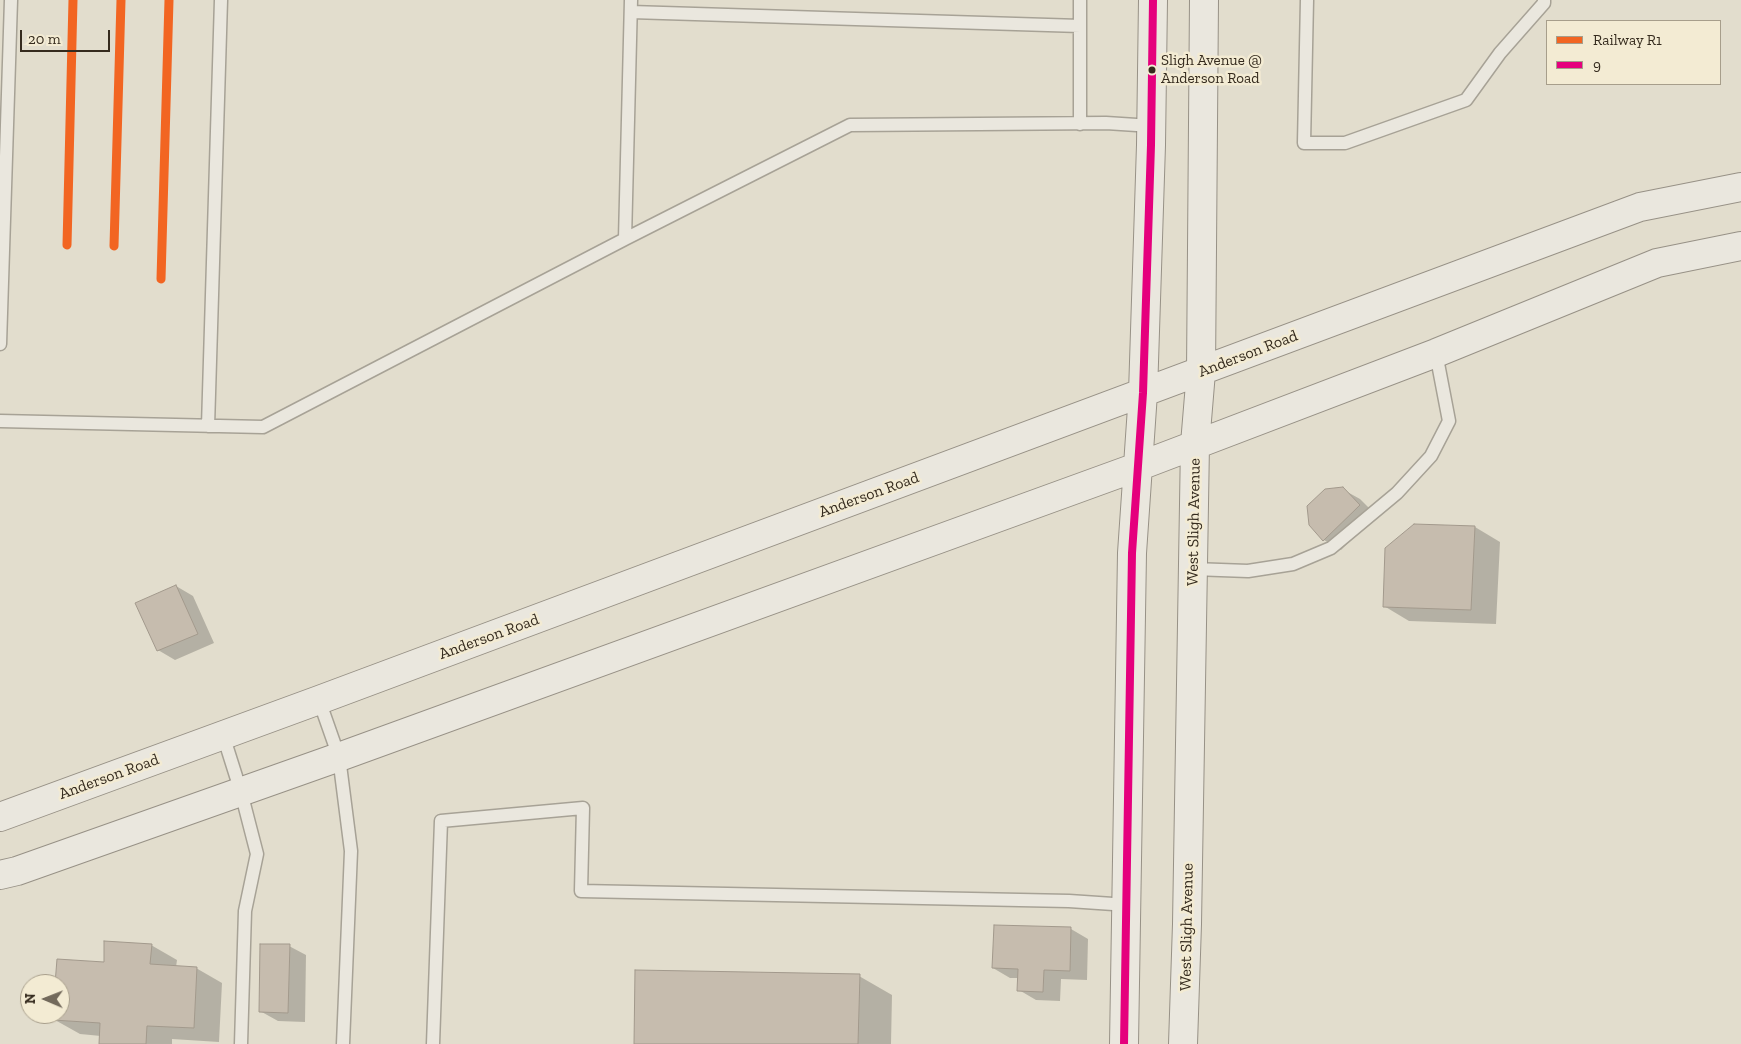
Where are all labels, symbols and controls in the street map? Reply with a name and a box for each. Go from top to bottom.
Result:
scale bar [22,20,112,52]
legend [1546,20,1721,85]
text: 20 m [28,30,61,48]
text: Railway R1 [1593,31,1662,49]
place label: Sligh Avenue @ Anderson Road [1161,52,1262,87]
text: 9 [1593,56,1601,74]
marker: Sligh Avenue @ Anderson Road [1147,65,1157,75]
street label: Anderson Road [1196,326,1300,382]
street label: West Sligh Avenue [1183,458,1205,586]
street label: Anderson Road [816,468,922,522]
street label: Anderson Road [436,610,542,664]
street label: Anderson Road [56,750,162,804]
street label: West Sligh Avenue [1176,863,1198,991]
north arrow [20,974,70,1024]
text: N [22,993,39,1004]

